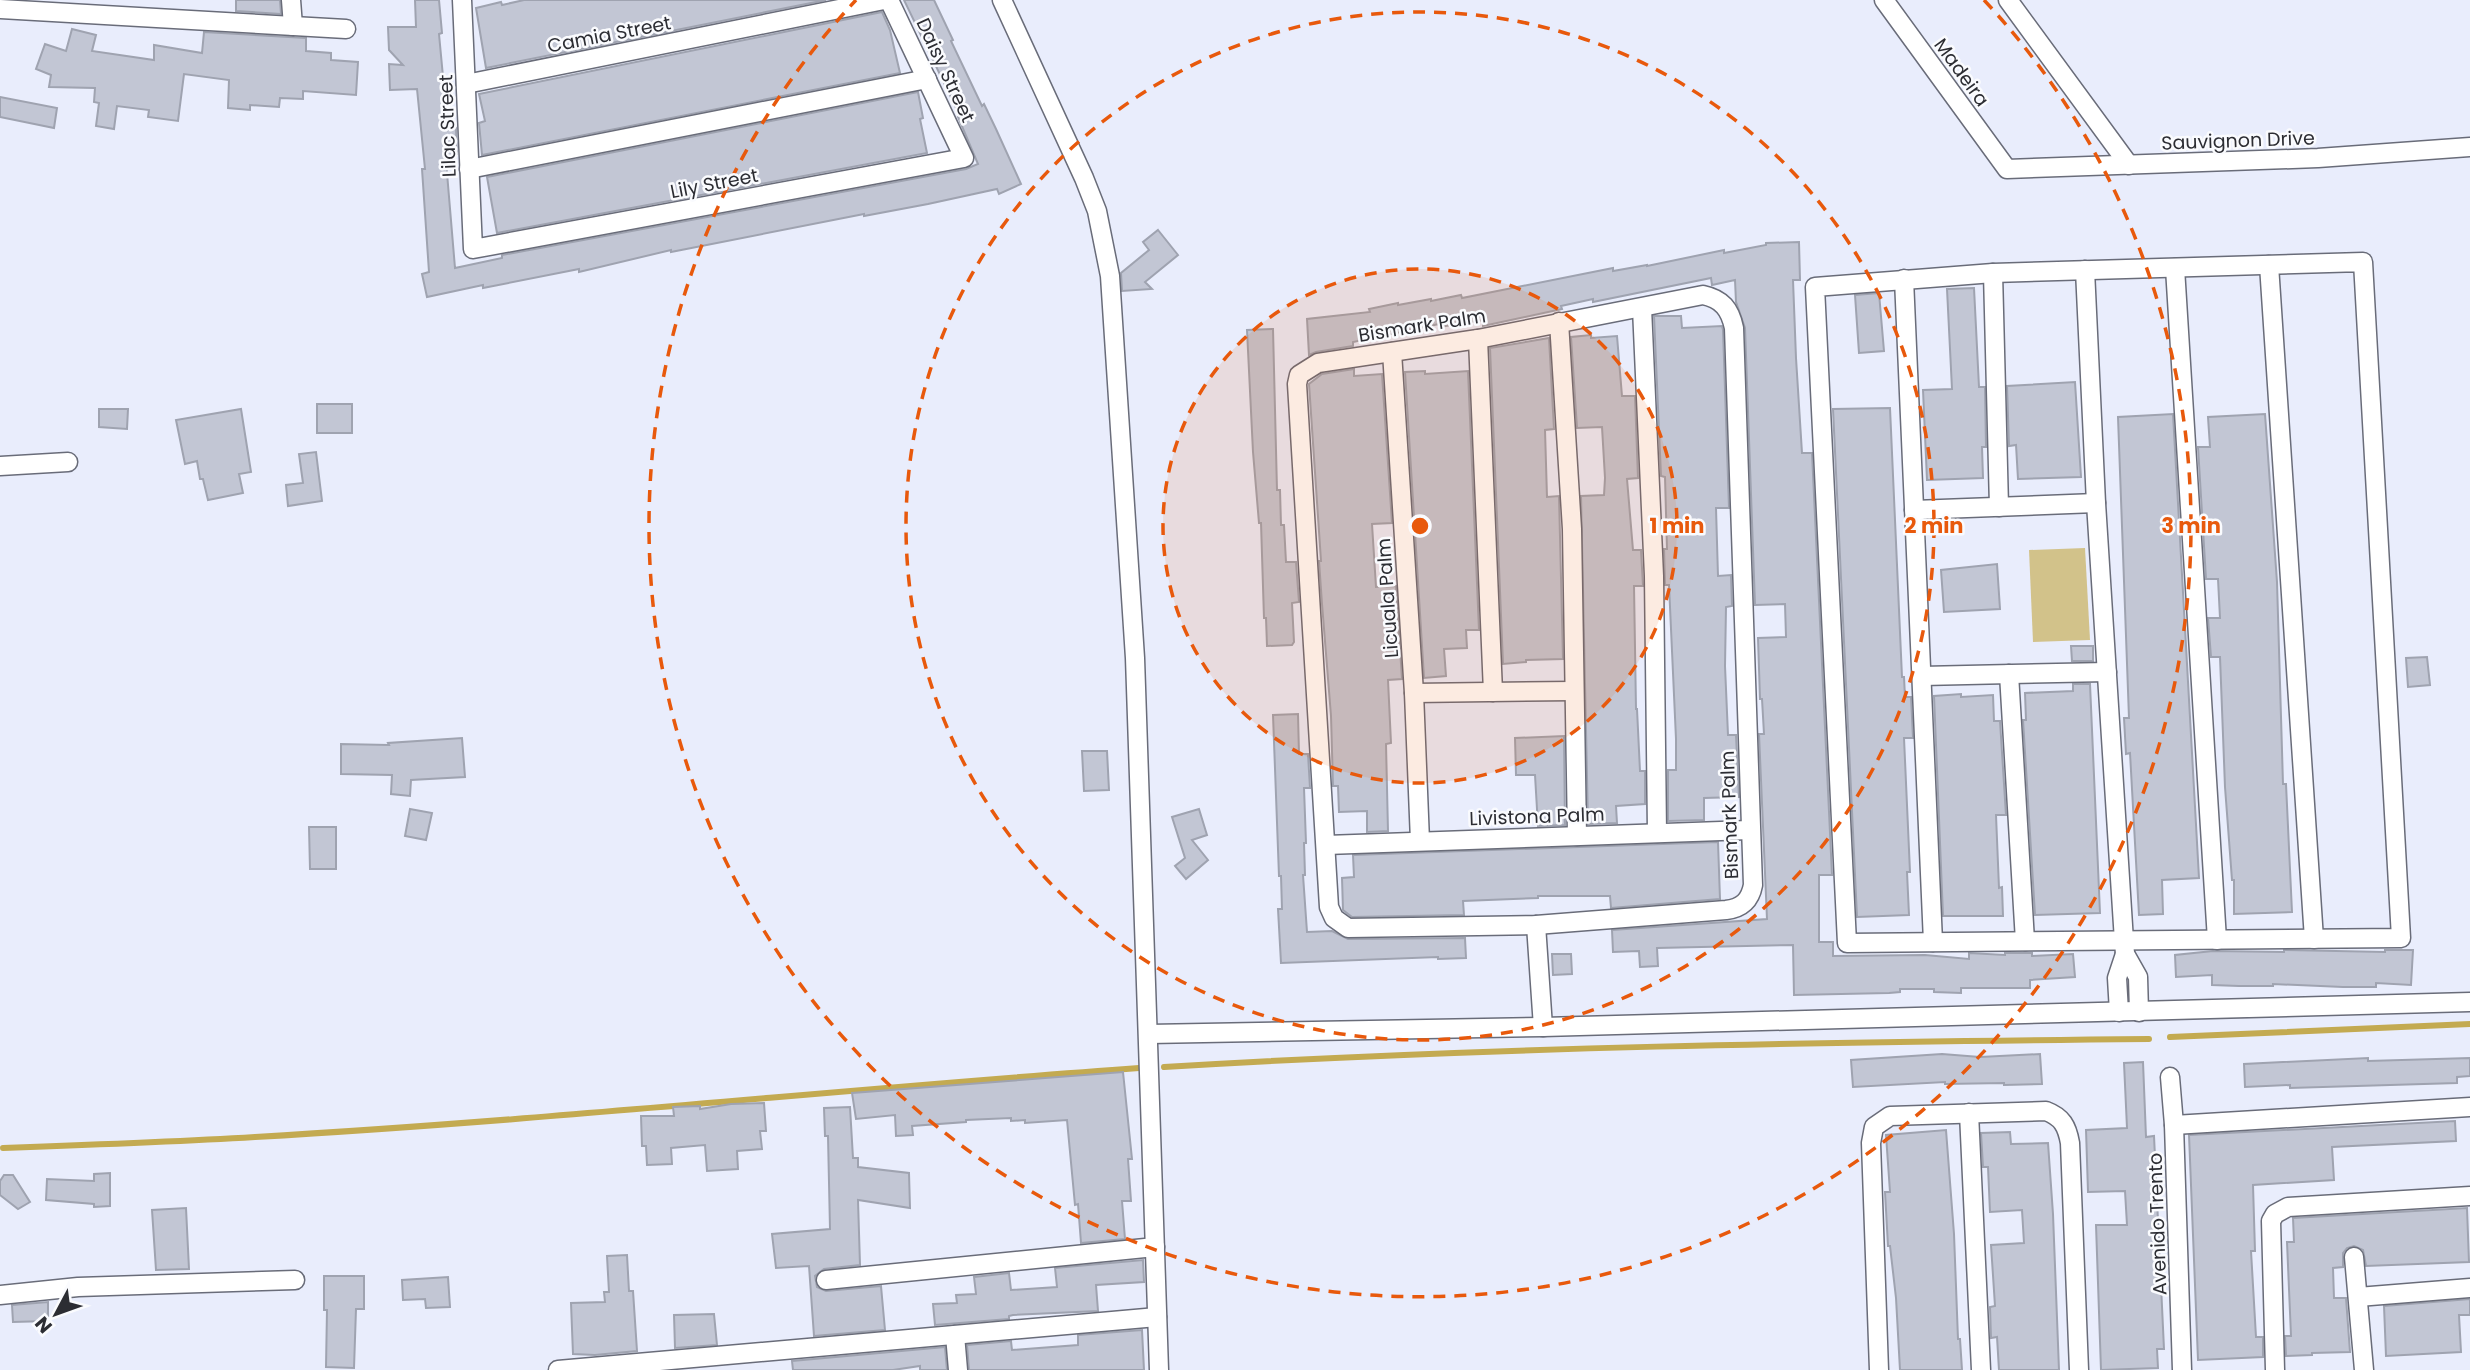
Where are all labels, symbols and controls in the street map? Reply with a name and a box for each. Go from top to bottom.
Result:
street label: Camia Street [545,9,673,60]
street label: Daisy Street [910,14,982,127]
street label: Madeira [1928,33,1996,112]
street label: Lilac Street [432,74,463,178]
street label: Sauvignon Drive [2161,124,2315,157]
street label: Lily Street [668,162,760,205]
street label: Bismark Palm [1356,302,1488,349]
text: 1 min [1650,511,1704,540]
text: 2 min [1904,511,1964,540]
text: 3 min [2161,511,2221,540]
centre of rings [1408,514,1432,538]
street label: Licuala Palm [1370,537,1405,659]
street label: Bismark Palm [1714,750,1745,880]
street label: Livistona Palm [1469,801,1605,832]
street label: Avenido Trento [2142,1152,2173,1296]
north arrow [21,1279,91,1349]
text: N [29,1311,58,1339]

